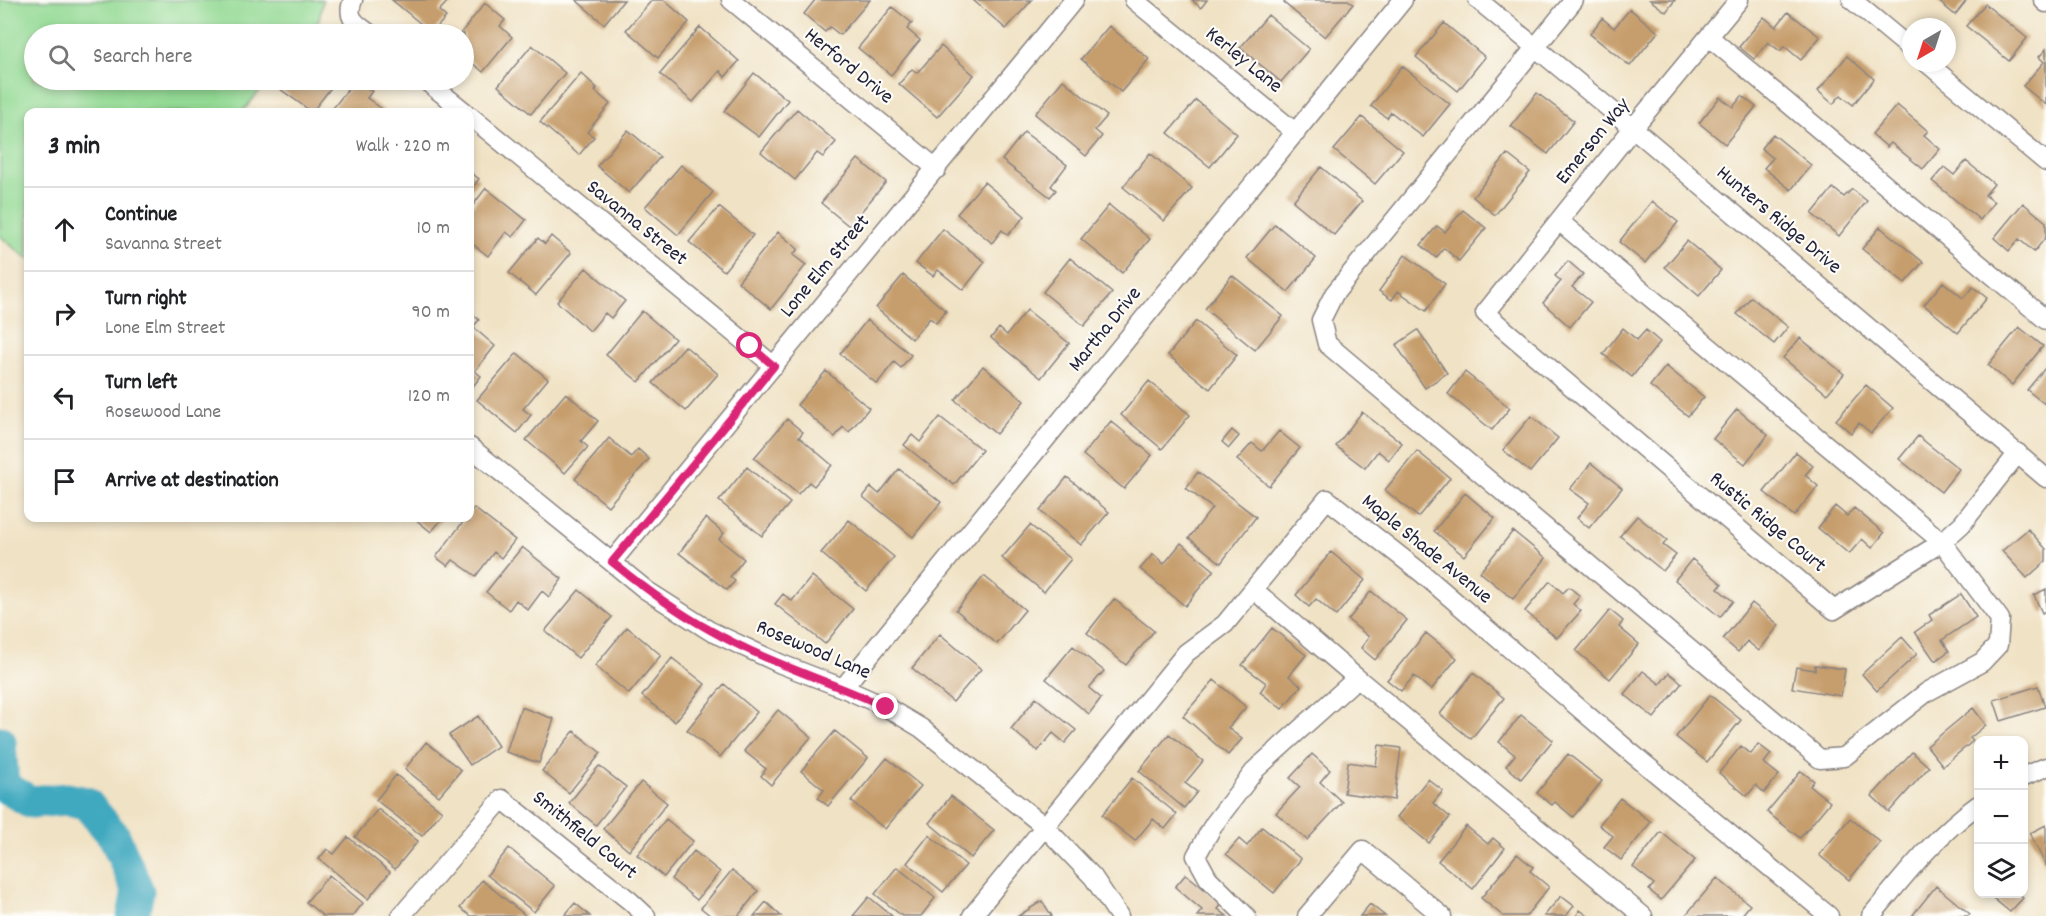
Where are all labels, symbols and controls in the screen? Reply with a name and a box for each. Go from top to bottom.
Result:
north arrow [1902,18,1956,72]
street label: Kerley Lane [1198,20,1288,102]
street label: Herford Drive [797,22,899,112]
search box [24,24,474,90]
icon: search [45,41,78,74]
text: Search here [93,42,192,73]
street label: Emerson Way [1550,92,1639,192]
text: 3 min [48,129,100,166]
text: Walk · 220 m [356,133,450,161]
street label: Hunters Ridge Drive [1709,160,1847,282]
street label: Savanna Street [579,174,693,274]
text: Continue [105,200,177,231]
street label: Lone Elm Street [774,209,878,325]
icon: ahead [48,213,81,246]
text: 10 m [416,215,450,243]
text: Savanna Street [105,231,222,259]
street label: Martha Drive [1062,281,1150,379]
text: Turn right [105,284,187,315]
icon: right [48,297,81,330]
text: 90 m [412,299,450,327]
text: Lone Elm Street [105,315,225,343]
route start [736,332,762,358]
text: Turn left [105,368,177,399]
icon: left [48,381,81,414]
text: 120 m [408,383,450,411]
text: Rosewood Lane [105,399,221,427]
icon: arrive [48,465,81,498]
street label: Rustic Ridge Court [1702,465,1832,581]
text: Arrive at destination [105,466,279,497]
street label: Maple Shade Avenue [1354,488,1498,612]
street label: Rosewood Lane [751,613,875,689]
route end [872,693,898,719]
map controls [1974,736,2028,898]
button: + [1974,736,2028,790]
street label: Smithfield Court [525,784,643,888]
button: − [1974,790,2028,844]
button: layers [1974,844,2028,898]

